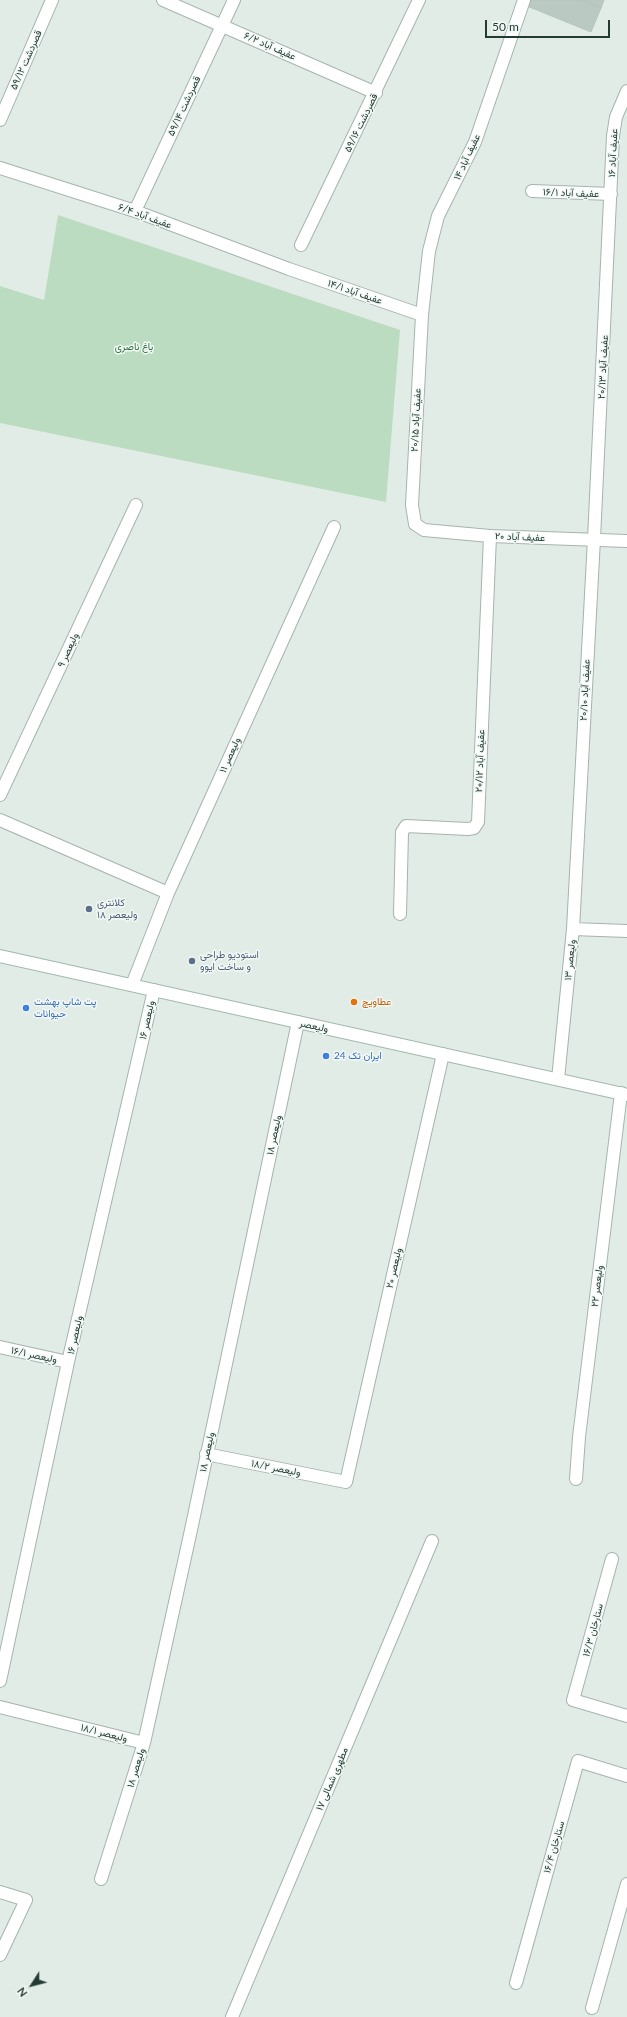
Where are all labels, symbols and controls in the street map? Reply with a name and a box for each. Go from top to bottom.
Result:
scale bar [487,12,612,38]
text: 50 m [492,19,519,34]
street label: ۵۹/۱۲ قصردشت [7,28,45,92]
street label: عفیف آباد ۶/۲ [242,29,298,63]
street label: ۵۹/۱۴ قصردشت [165,74,203,138]
street label: ۵۹/۱۶ قصردشت [342,92,380,154]
street label: عفیف آباد ۱۶ [606,128,620,178]
street label: عفیف آباد ۱۴ [451,132,483,182]
street label: عفیف آباد ۱۶/۱ [543,186,599,200]
street label: عفیف آباد ۶/۴ [117,201,173,231]
street label: عفیف آباد ۱۴/۱ [326,277,384,307]
street label: عفیف آباد ۲۰/۱۳ [595,335,611,399]
park label: باغ ناصری [115,341,153,353]
street label: عفیف آباد ۲۰/۱۵ [408,388,424,452]
street label: عفیف آباد ۲۰ [495,530,545,544]
street label: ۹ ولیعصر [55,631,81,669]
street label: عفیف آباد ۲۰/۱۰ [577,659,593,721]
street label: عفیف آباد ۲۰/۱۲ [473,729,487,793]
street label: ۱۱ ولیعصر [217,735,243,775]
place label: کلانتری ۱۸ ولیعصر [97,897,137,920]
marker: کلانتری ۱۸ ولیعصر [84,904,94,914]
street label: ۱۳ ولیعصر [562,939,578,981]
place label: استودیو طراحی و ساخت ایوو [200,949,259,972]
marker: استودیو طراحی و ساخت ایوو [187,956,197,966]
place label: پت شاپ بهشت حیوانات [34,996,96,1020]
place label: عطاویچ [362,996,392,1008]
marker: عطاویچ [349,997,359,1007]
street label: ۱۶ ولیعصر [137,999,157,1041]
marker: پت شاپ بهشت حیوانات [21,1003,31,1013]
street label: ولیعصر [299,1017,329,1035]
place label: ایران تک 24 [334,1050,381,1062]
marker: ایران تک 24 [321,1051,331,1061]
street label: ۱۸ ولیعصر [264,1114,284,1156]
street label: ۲۰ ولیعصر [384,1247,404,1289]
street label: ۲۲ ولیعصر [588,1264,606,1308]
street label: ۱۶ ولیعصر [65,1314,85,1356]
street label: ۱۶/۱ ولیعصر [10,1344,58,1366]
street label: ۱۸ ولیعصر [197,1431,217,1473]
street label: ۱۸/۲ ولیعصر [250,1457,302,1479]
street label: ۱۶/۳ ستارخان [580,1602,606,1658]
street label: ۱۸/۱ ولیعصر [79,1721,129,1745]
street label: ۱۷ مطهری شمالی [313,1746,351,1812]
street label: ۱۸ ولیعصر [124,1747,148,1789]
street label: ۱۶/۴ ستارخان [541,1820,567,1874]
north arrow [12,1965,52,2005]
text: N [14,1985,30,2000]

